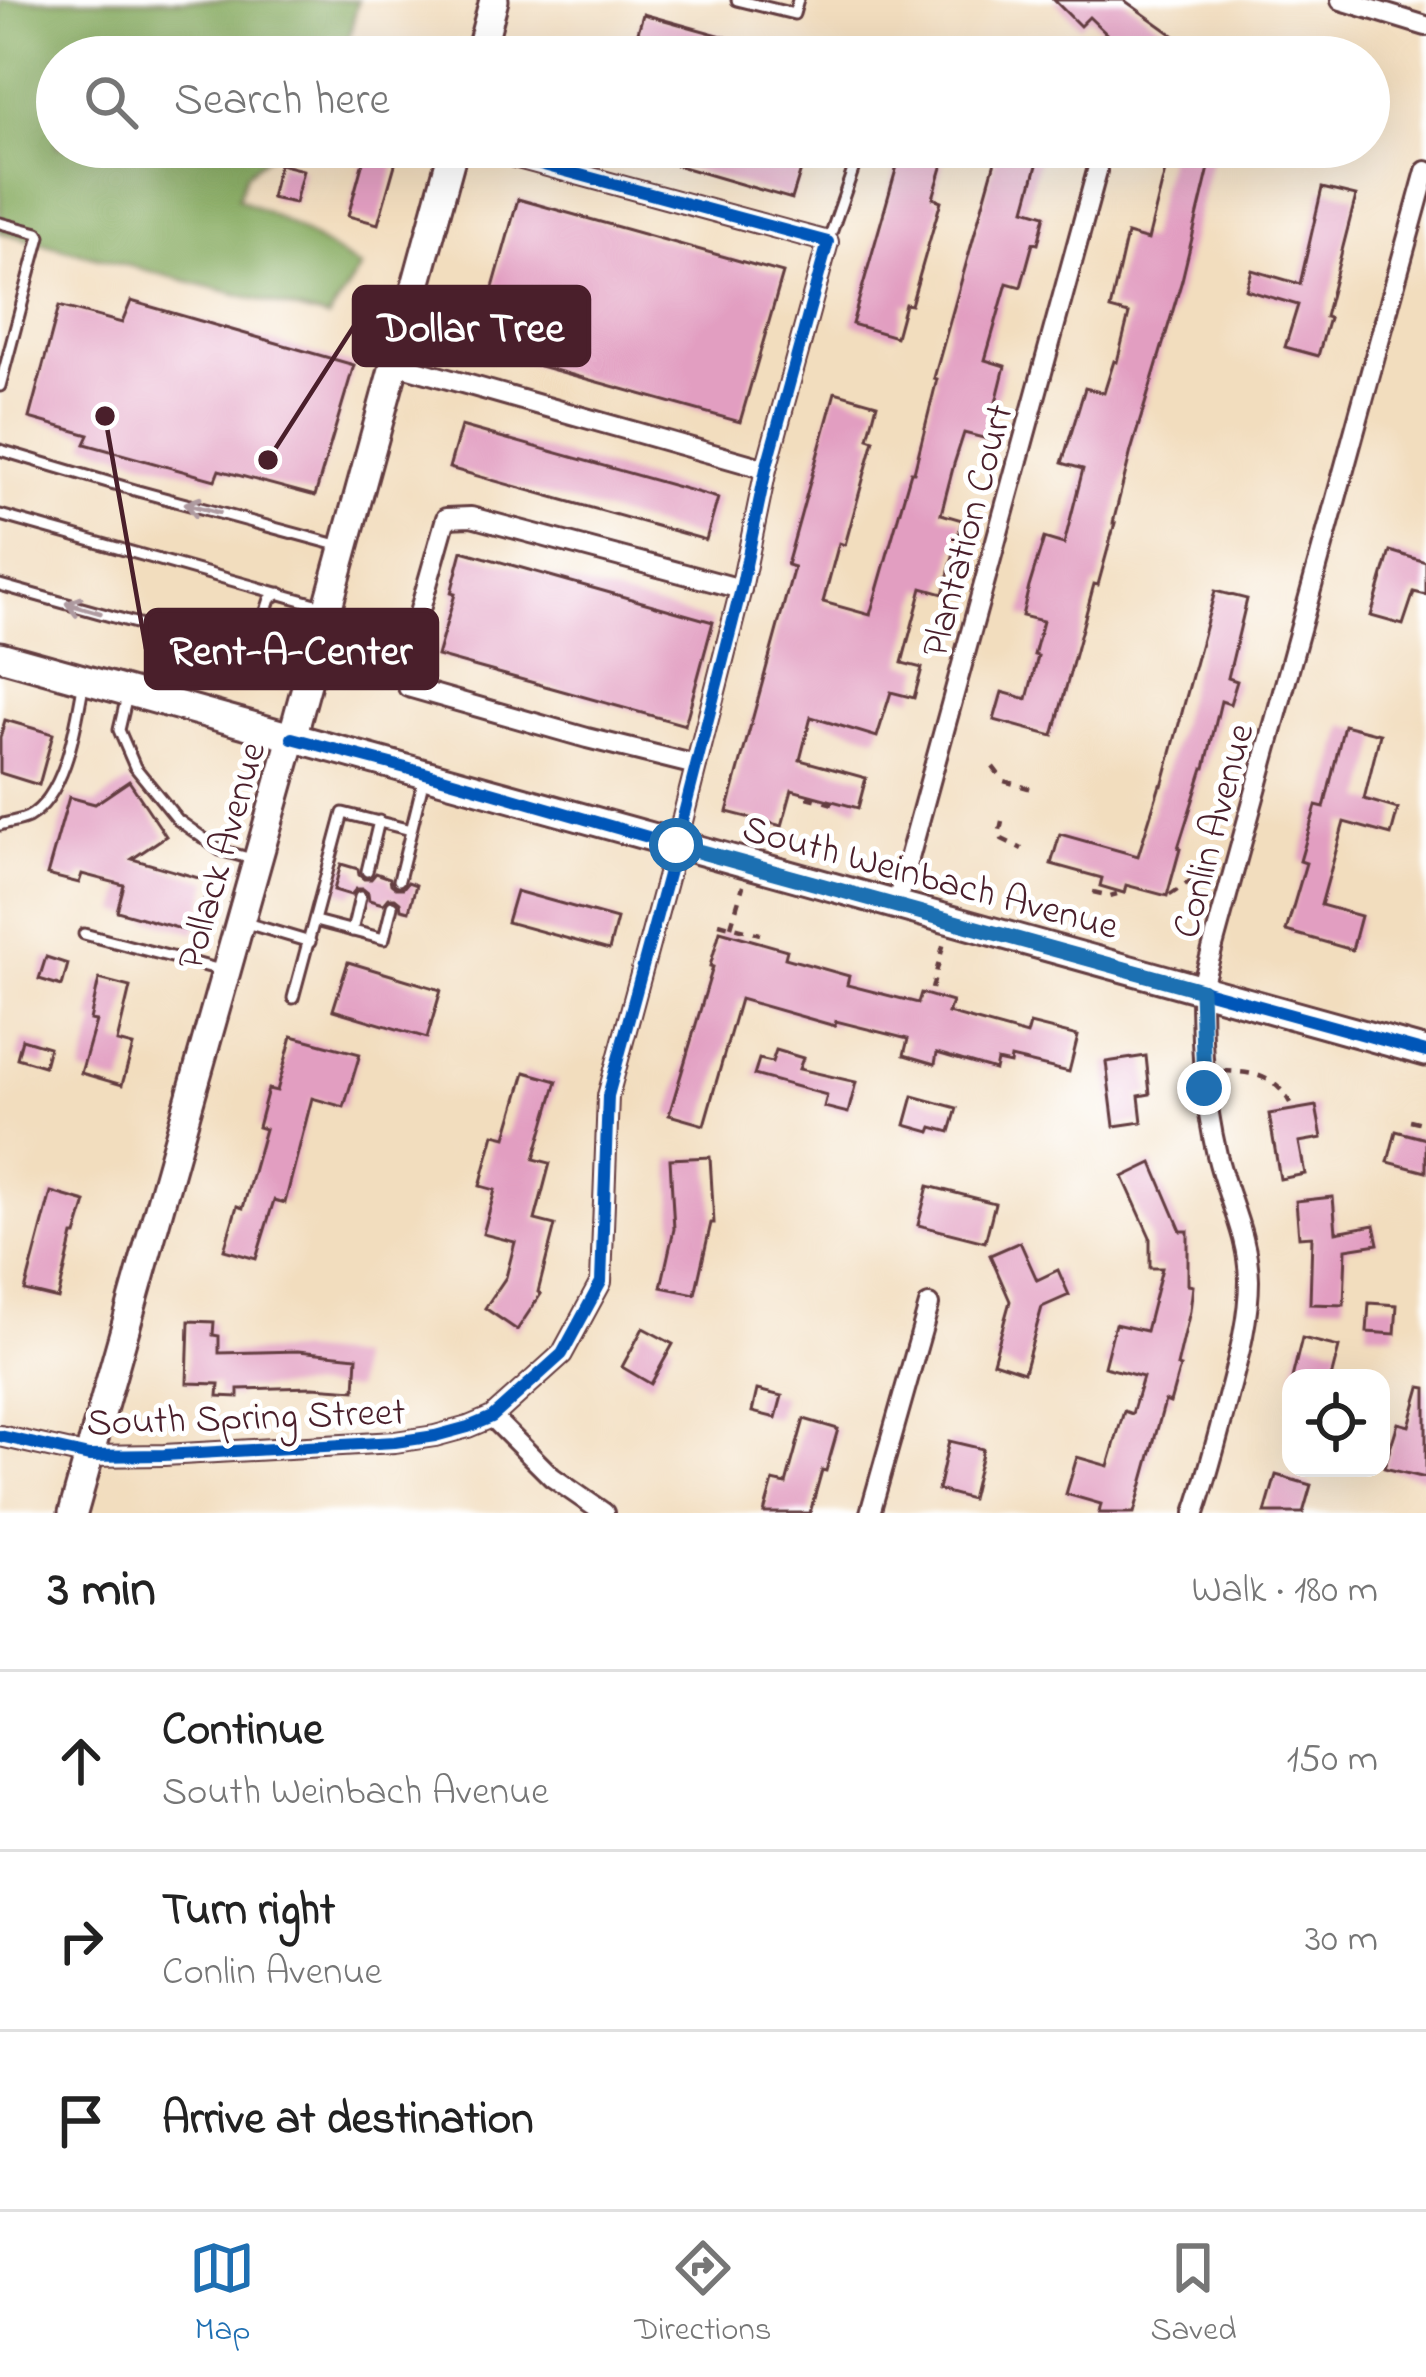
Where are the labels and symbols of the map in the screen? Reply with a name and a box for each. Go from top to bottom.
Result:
callout: Dollar Tree [354,287,589,365]
text: Dollar Tree [376,300,565,361]
street label: Plantation Court [908,398,1030,664]
one-way arrow [184,496,222,518]
one-way arrow [65,596,103,618]
callout: Rent-A-Center [146,610,437,688]
text: Rent-A-Center [170,623,413,684]
street label: Conlin Avenue [1159,717,1271,945]
street label: Pollack Avenue [164,735,283,977]
street label: South Weinbach Avenue [736,802,1124,957]
route start [649,818,703,872]
route end [1177,1061,1231,1115]
street label: South Spring Street [86,1385,407,1454]

